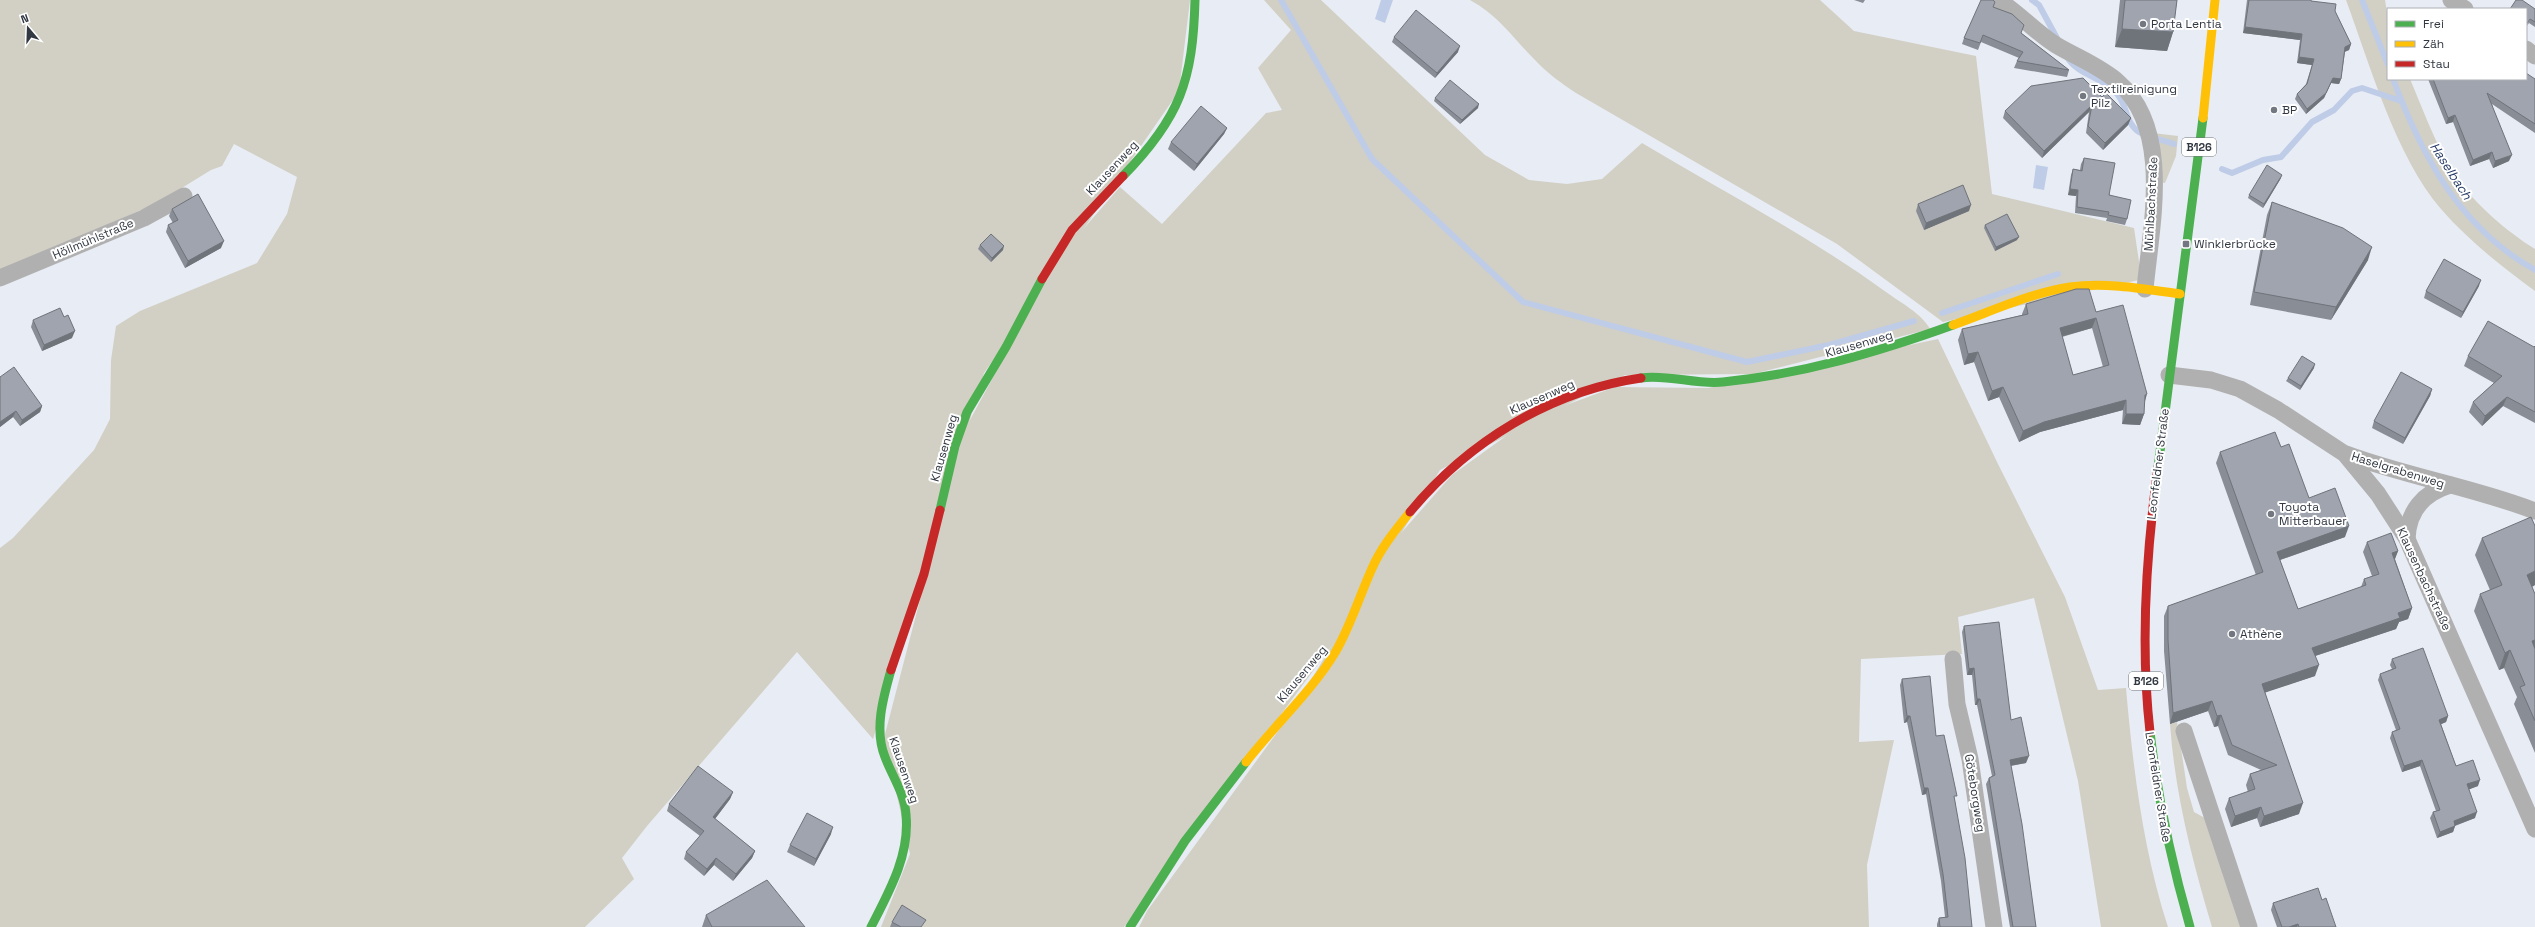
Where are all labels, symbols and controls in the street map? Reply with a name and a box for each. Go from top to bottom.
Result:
north arrow [8,8,48,48]
legend [2387,8,2527,80]
text: N [19,11,31,26]
place label: Porta Lentia [2151,16,2222,32]
text: Frei [2423,16,2444,32]
marker: Porta Lentia [2138,19,2148,29]
text: Zäh [2423,36,2444,52]
text: Stau [2423,56,2450,72]
place label: Textilreinigung Pilz [2091,81,2177,111]
marker: Textilreinigung Pilz [2078,91,2088,101]
place label: BP [2282,102,2297,118]
marker: BP [2269,105,2279,115]
street label: Klausenweg [1082,137,1142,199]
road number: B126 [2182,138,2216,156]
water label: Haselbach [2426,139,2476,204]
street label: Mühlbachstraße [2141,156,2161,252]
street label: Höllmühlstraße [50,215,136,263]
place label: Winklerbrücke [2194,236,2276,252]
marker: Winklerbrücke [2181,239,2191,249]
street label: Klausenweg [1823,327,1895,361]
street label: Klausenweg [1507,376,1577,418]
street label: Leonfeldner Straße [2143,408,2173,520]
street label: Klausenweg [927,412,961,484]
street label: Haselgrabenweg [2350,448,2446,492]
place label: Toyota Mitterbauer [2279,499,2347,529]
marker: Toyota Mitterbauer [2266,509,2276,519]
street label: Klausenbachstraße [2393,525,2455,633]
place label: Athène [2240,626,2282,642]
marker: Athène [2227,629,2237,639]
street label: Klausenweg [1274,642,1330,706]
road number: B126 [2129,672,2163,690]
street label: Leonfeldner Straße [2141,731,2175,843]
street label: Klausenweg [885,735,923,805]
street label: Göteborgweg [1961,753,1989,833]

